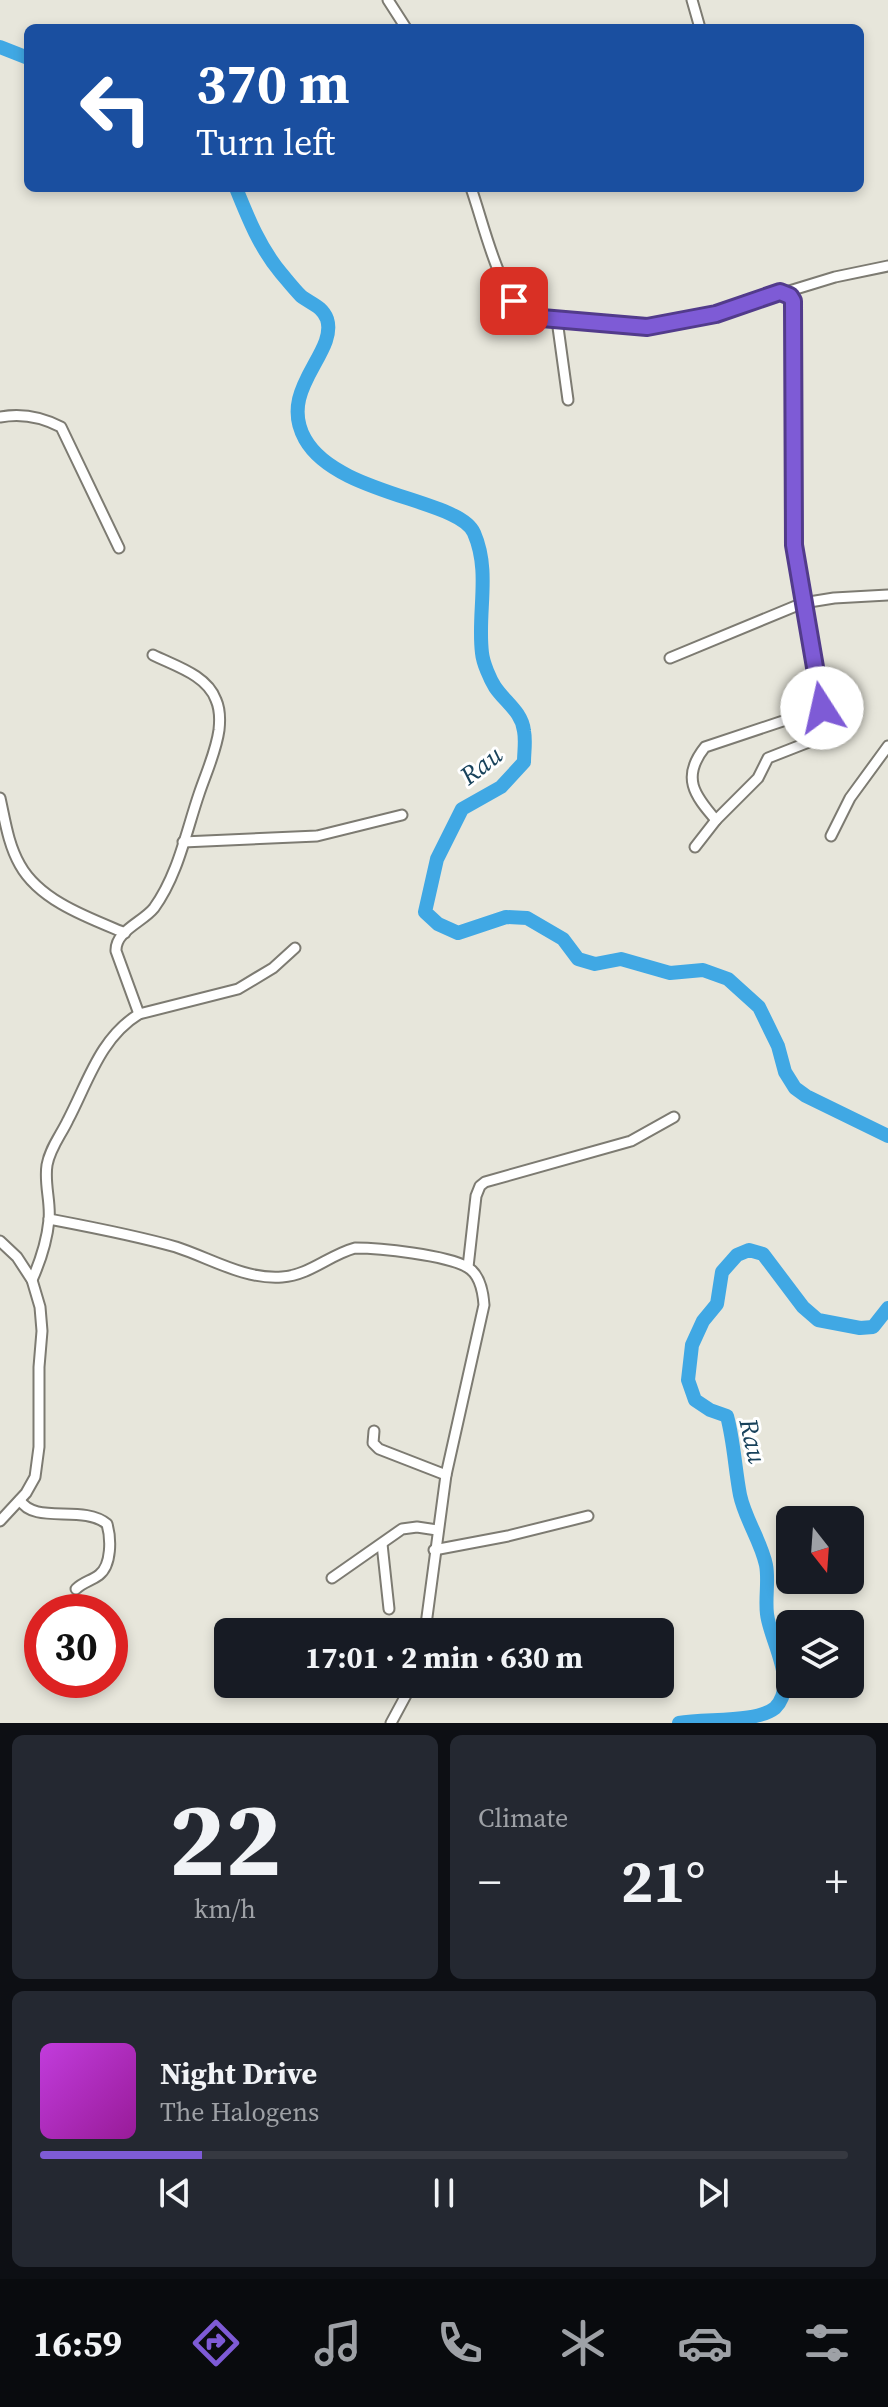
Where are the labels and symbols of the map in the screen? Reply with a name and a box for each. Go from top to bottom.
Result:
pin [480,267,548,335]
position arrow [780,666,864,750]
water label: Rau [451,737,510,794]
water label: Rau [730,1414,776,1467]
north arrow [776,1506,864,1594]
speed limit sign: 30 [24,1594,128,1698]

